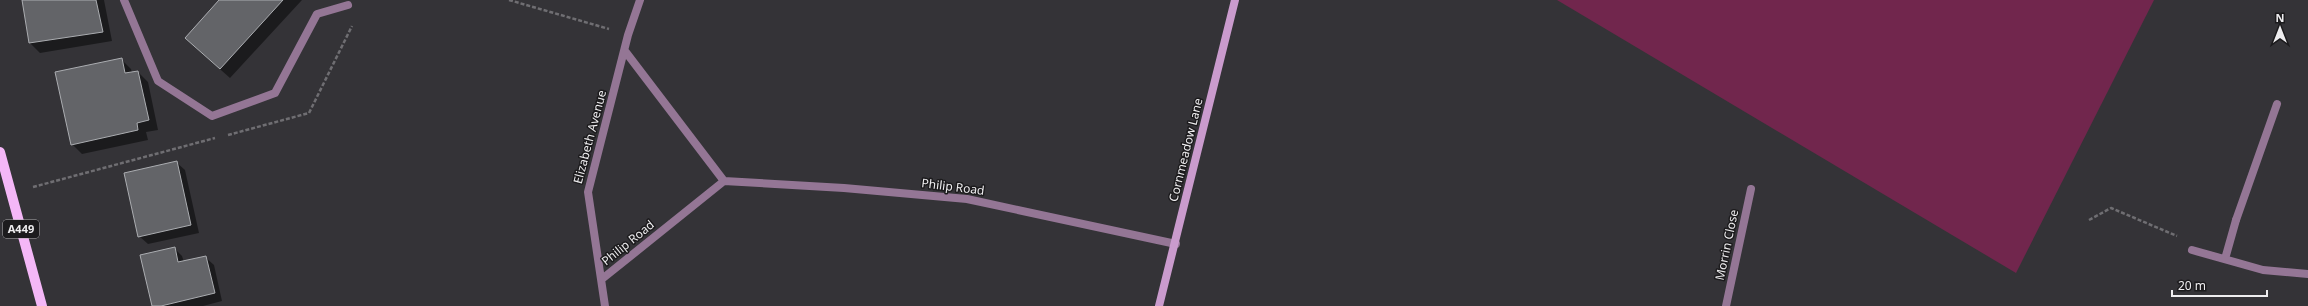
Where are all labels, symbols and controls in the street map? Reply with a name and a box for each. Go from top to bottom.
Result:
north arrow [2260,8,2300,48]
text: N [2276,10,2284,25]
street label: Elizabeth Avenue [569,88,610,186]
street label: Cornmeadow Lane [1164,96,1207,203]
street label: Philip Road [921,174,986,199]
street label: Morrin Close [1711,208,1742,282]
street label: Philip Road [598,216,658,269]
road number: A449 [3,220,39,238]
scale bar [2172,272,2267,298]
text: 20 m [2178,277,2206,294]

